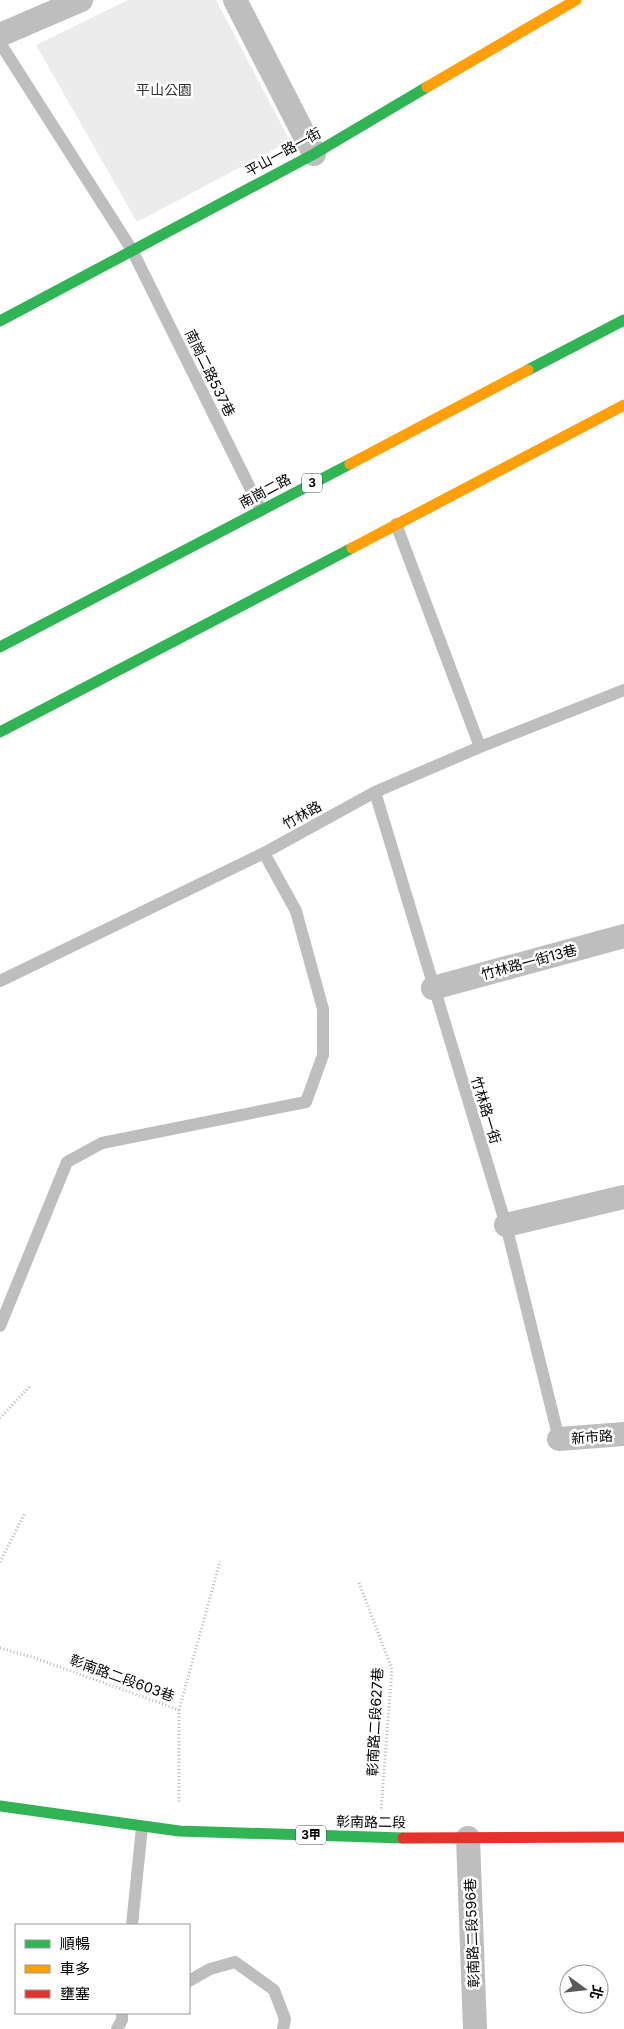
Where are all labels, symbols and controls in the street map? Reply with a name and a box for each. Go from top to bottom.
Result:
park label: 平山公園 [136,81,192,98]
street label: 平山一路一街 [242,124,324,179]
street label: 南崗二路537巷 [182,326,239,419]
street label: 南崗二路 [236,470,293,511]
road number: 3 [302,473,322,492]
street label: 竹林路 [279,797,324,832]
street label: 竹林路一街13巷 [479,941,579,982]
street label: 竹林路一街 [468,1074,505,1146]
street label: 新市路 [570,1427,614,1446]
street label: 彰南路二段603巷 [67,1651,177,1704]
street label: 彰南路二段627巷 [363,1667,386,1777]
street label: 彰南路二段 [336,1812,406,1831]
road number: 3甲 [296,1826,326,1844]
street label: 彰南路二段596巷 [461,1878,482,1988]
legend [15,1924,190,2014]
text: 順暢 [60,1934,90,1953]
text: 車多 [60,1959,90,1978]
north arrow [559,1964,609,2014]
text: 壅塞 [60,1984,90,2003]
text: 北 [587,1984,607,2001]

